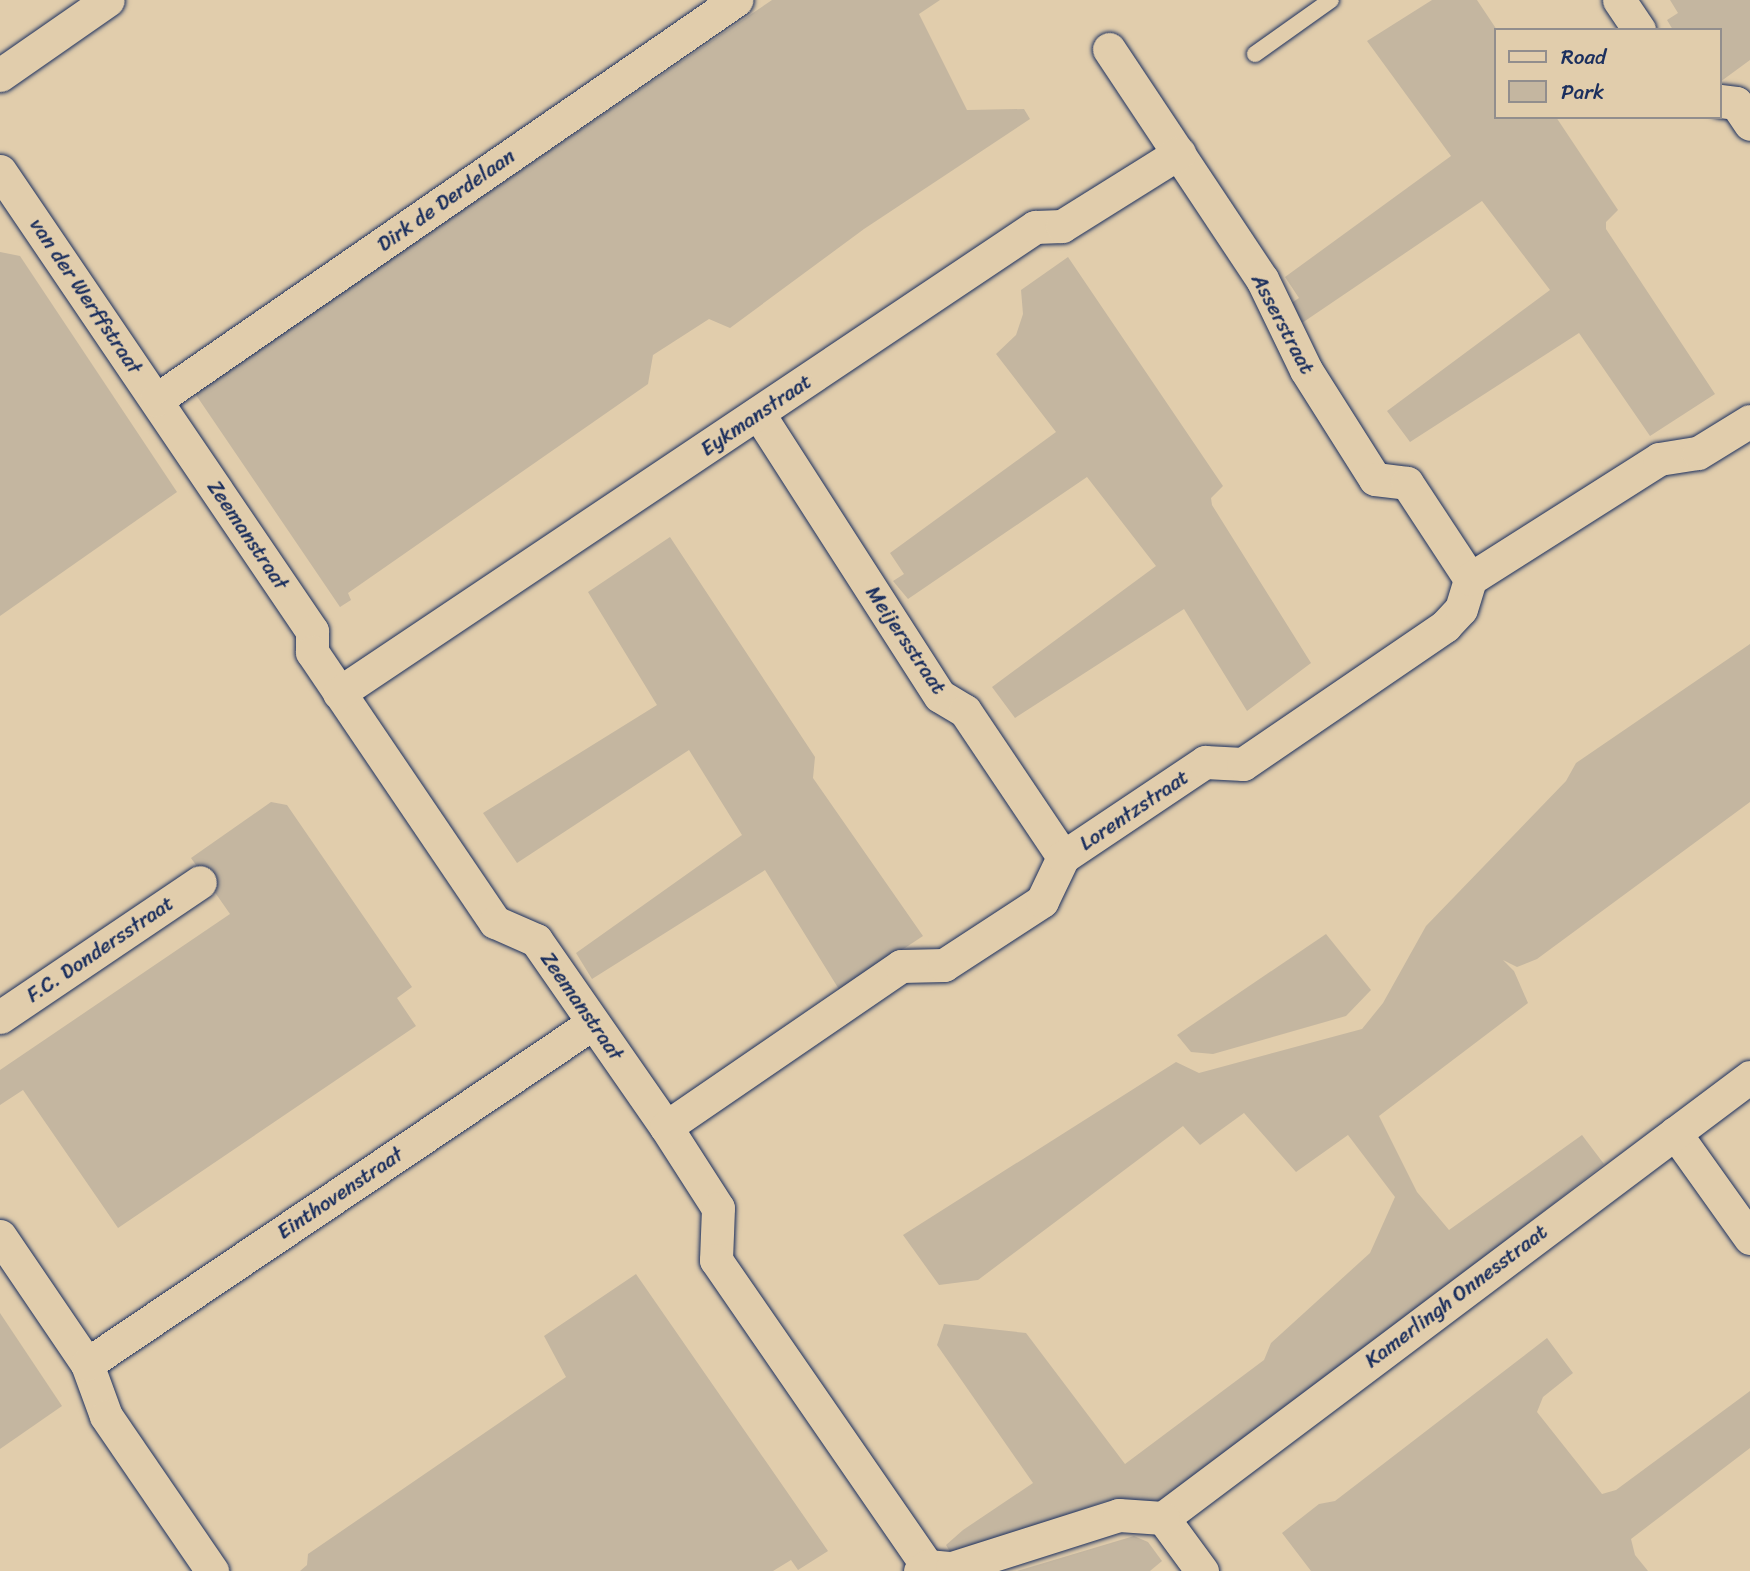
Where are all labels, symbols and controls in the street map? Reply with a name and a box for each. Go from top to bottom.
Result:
legend [1494,28,1722,119]
text: Road [1561,38,1606,76]
text: Park [1561,73,1604,111]
street label: Dirk de Derdelaan [372,143,520,257]
street label: van der Werffstraat [24,213,148,379]
street label: Asserstraat [1246,269,1320,379]
street label: Eykmanstraat [696,369,816,461]
street label: Zeemanstraat [202,475,294,595]
street label: Meijersstraat [860,581,952,699]
street label: Lorentzstraat [1075,764,1193,856]
street label: F.C. Dondersstraat [22,890,178,1008]
street label: Zeemanstraat [535,947,629,1065]
street label: Einthovenstraat [272,1142,408,1244]
street label: Kamerlingh Onnesstraat [1360,1219,1552,1373]

